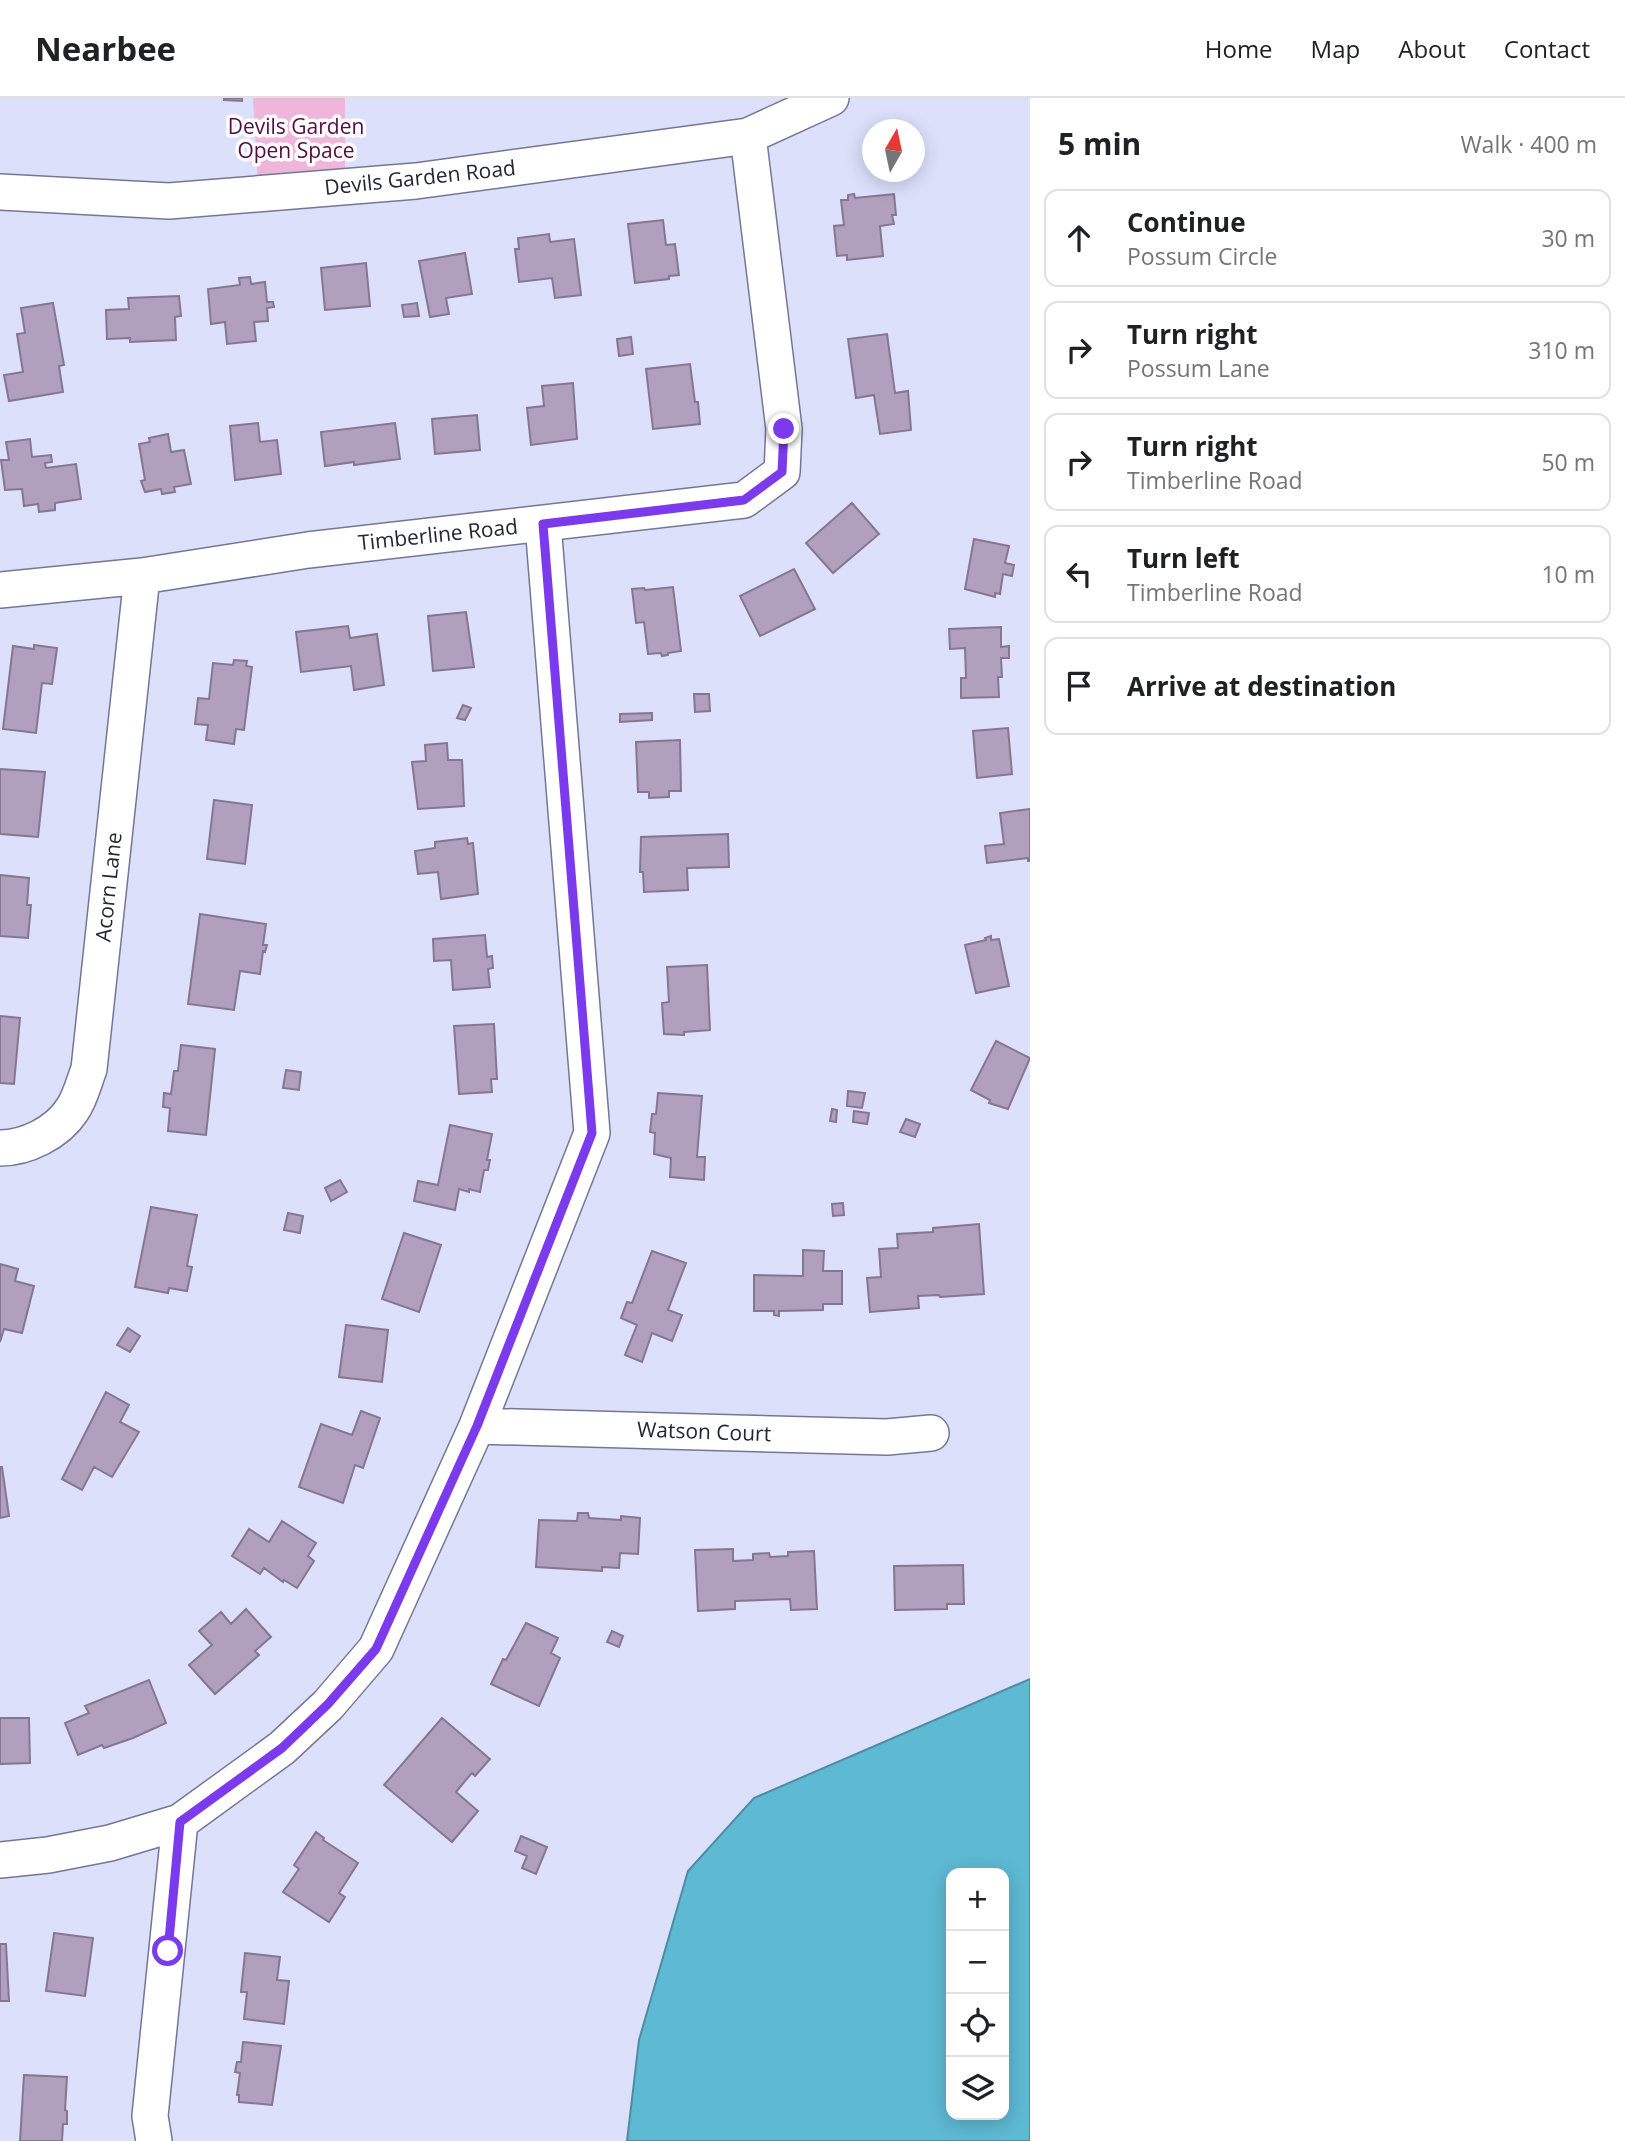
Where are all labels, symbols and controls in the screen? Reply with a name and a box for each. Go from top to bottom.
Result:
text: Nearbee [35,26,176,71]
text: Home [1205,32,1273,65]
text: Map [1311,32,1360,65]
text: About [1398,32,1466,65]
text: Contact [1504,32,1590,65]
park label: Devils Garden Open Space [228,112,364,164]
north arrow [862,119,925,182]
text: 5 min [1058,123,1141,164]
text: Walk · 400 m [1460,128,1597,160]
street label: Devils Garden Road [323,153,517,201]
text: Continue [1127,204,1246,240]
icon: ahead [1060,219,1098,257]
text: 30 m [1541,222,1595,254]
text: Possum Circle [1127,240,1277,272]
text: Turn right [1127,316,1258,352]
icon: right [1060,331,1098,369]
text: 310 m [1528,334,1595,366]
text: Possum Lane [1127,352,1270,384]
route end [768,413,799,444]
text: Turn right [1127,428,1258,464]
icon: right [1060,443,1098,481]
text: 50 m [1541,446,1595,478]
text: Timberline Road [1127,464,1303,496]
street label: Timberline Road [357,512,519,556]
text: Turn left [1127,540,1239,576]
icon: left [1060,555,1098,593]
text: 10 m [1541,558,1595,590]
text: Timberline Road [1127,576,1303,608]
icon: arrive [1060,667,1098,705]
text: Arrive at destination [1127,668,1396,704]
street label: Acorn Lane [88,831,128,943]
street label: Watson Court [636,1415,772,1447]
map controls [946,1868,1009,2120]
button: + [946,1868,1009,1931]
button: − [946,1931,1009,1994]
route start [152,1935,183,1966]
button: locate [946,1994,1009,2057]
button: layers [946,2057,1009,2120]

